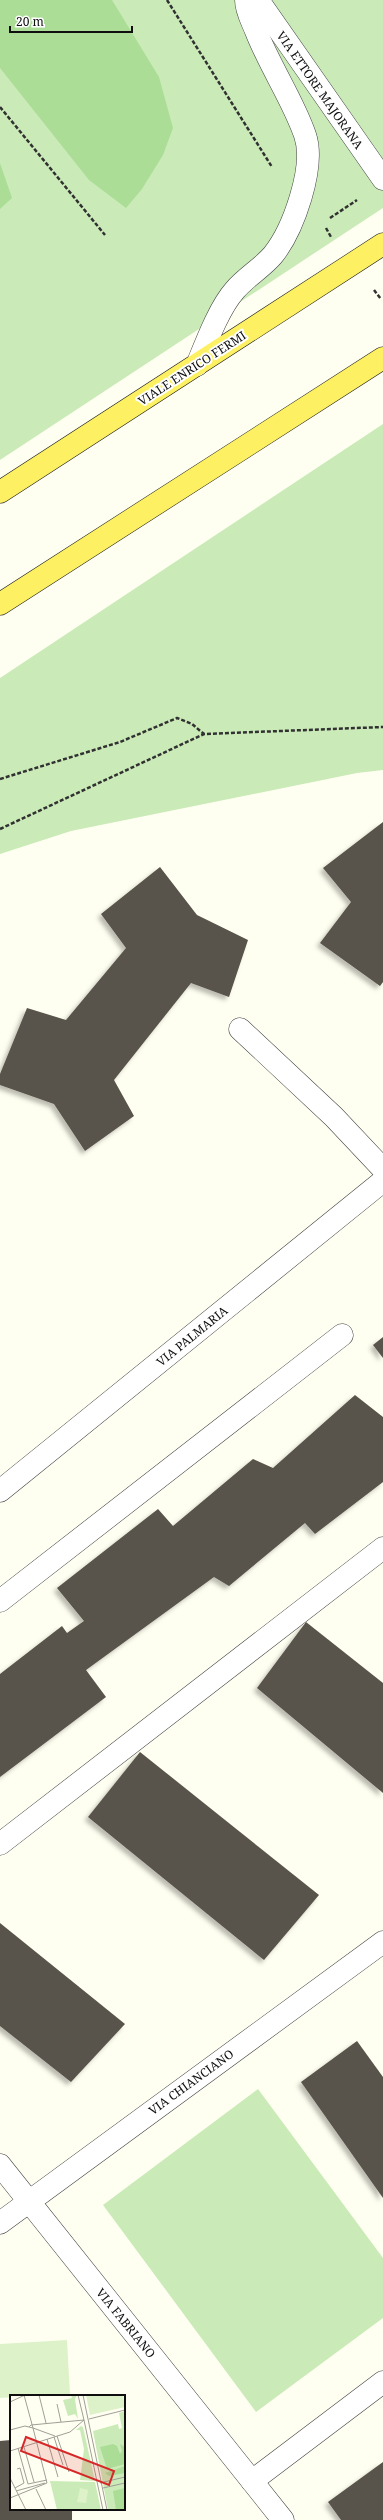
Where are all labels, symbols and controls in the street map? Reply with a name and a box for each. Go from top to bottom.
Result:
scale bar [10,8,132,34]
text: 20 m [16,13,44,30]
street label: VIA ETTORE MAJORANA [273,28,367,153]
street label: VIALE ENRICO FERMI [135,327,249,409]
street label: VIA PALMARIA [153,1302,232,1370]
street label: VIA CHIANCIANO [145,2045,237,2119]
street label: VIA FABRIANO [93,2284,160,2362]
inset map [10,2395,125,2510]

